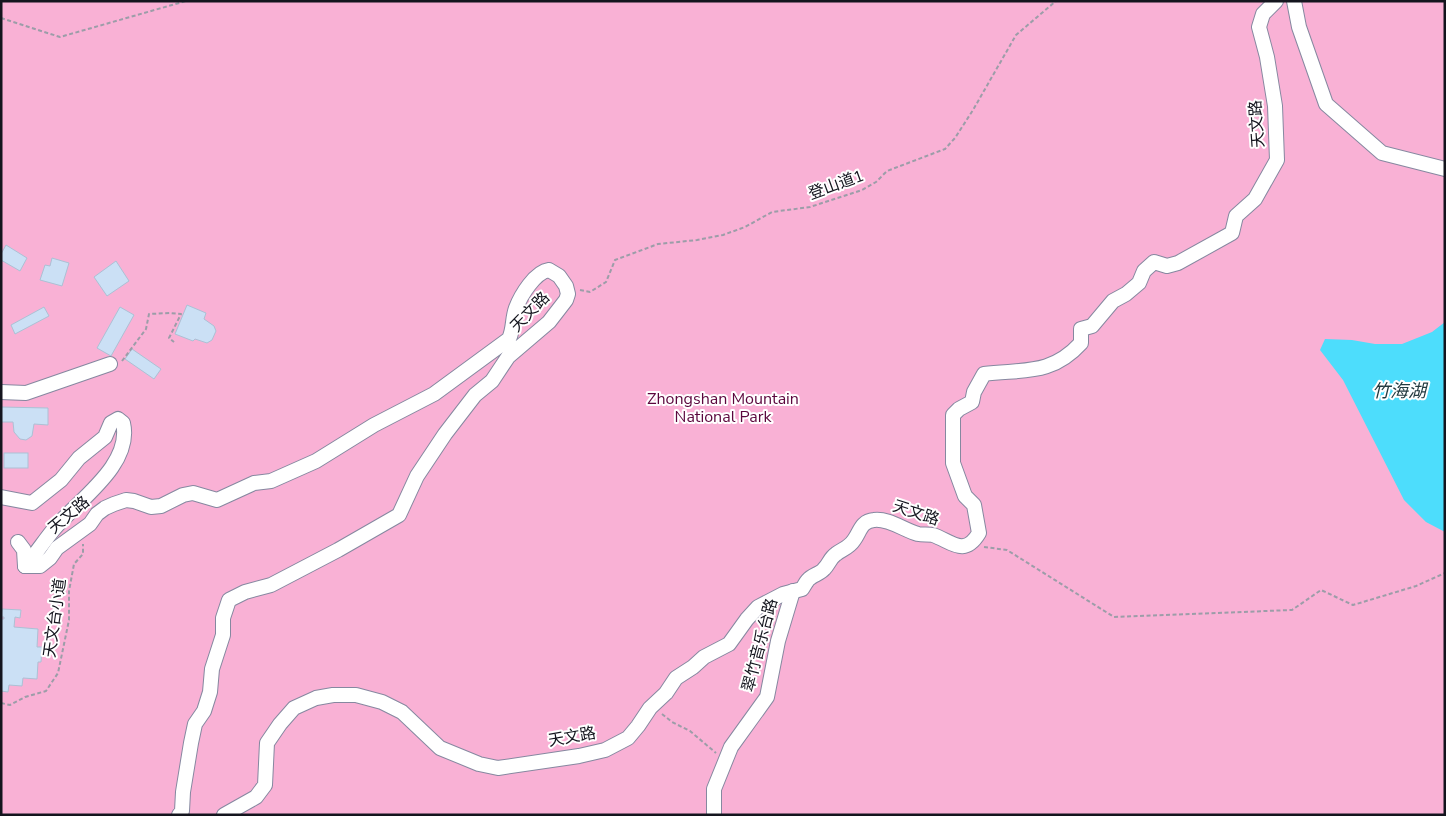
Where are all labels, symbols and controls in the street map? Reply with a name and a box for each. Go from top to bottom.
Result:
street label: 天文路 [1244,99,1270,149]
street label: 登山道1 [805,165,867,205]
street label: 天文路 [505,287,555,337]
water label: 竹海湖 [1372,379,1429,403]
park label: Zhongshan Mountain National Park [647,388,799,428]
street label: 天文路 [44,491,94,539]
street label: 天文路 [890,495,942,531]
street label: 天文台小道 [39,577,71,659]
street label: 翠竹音乐台路 [737,596,783,694]
street label: 天文路 [546,722,598,752]

